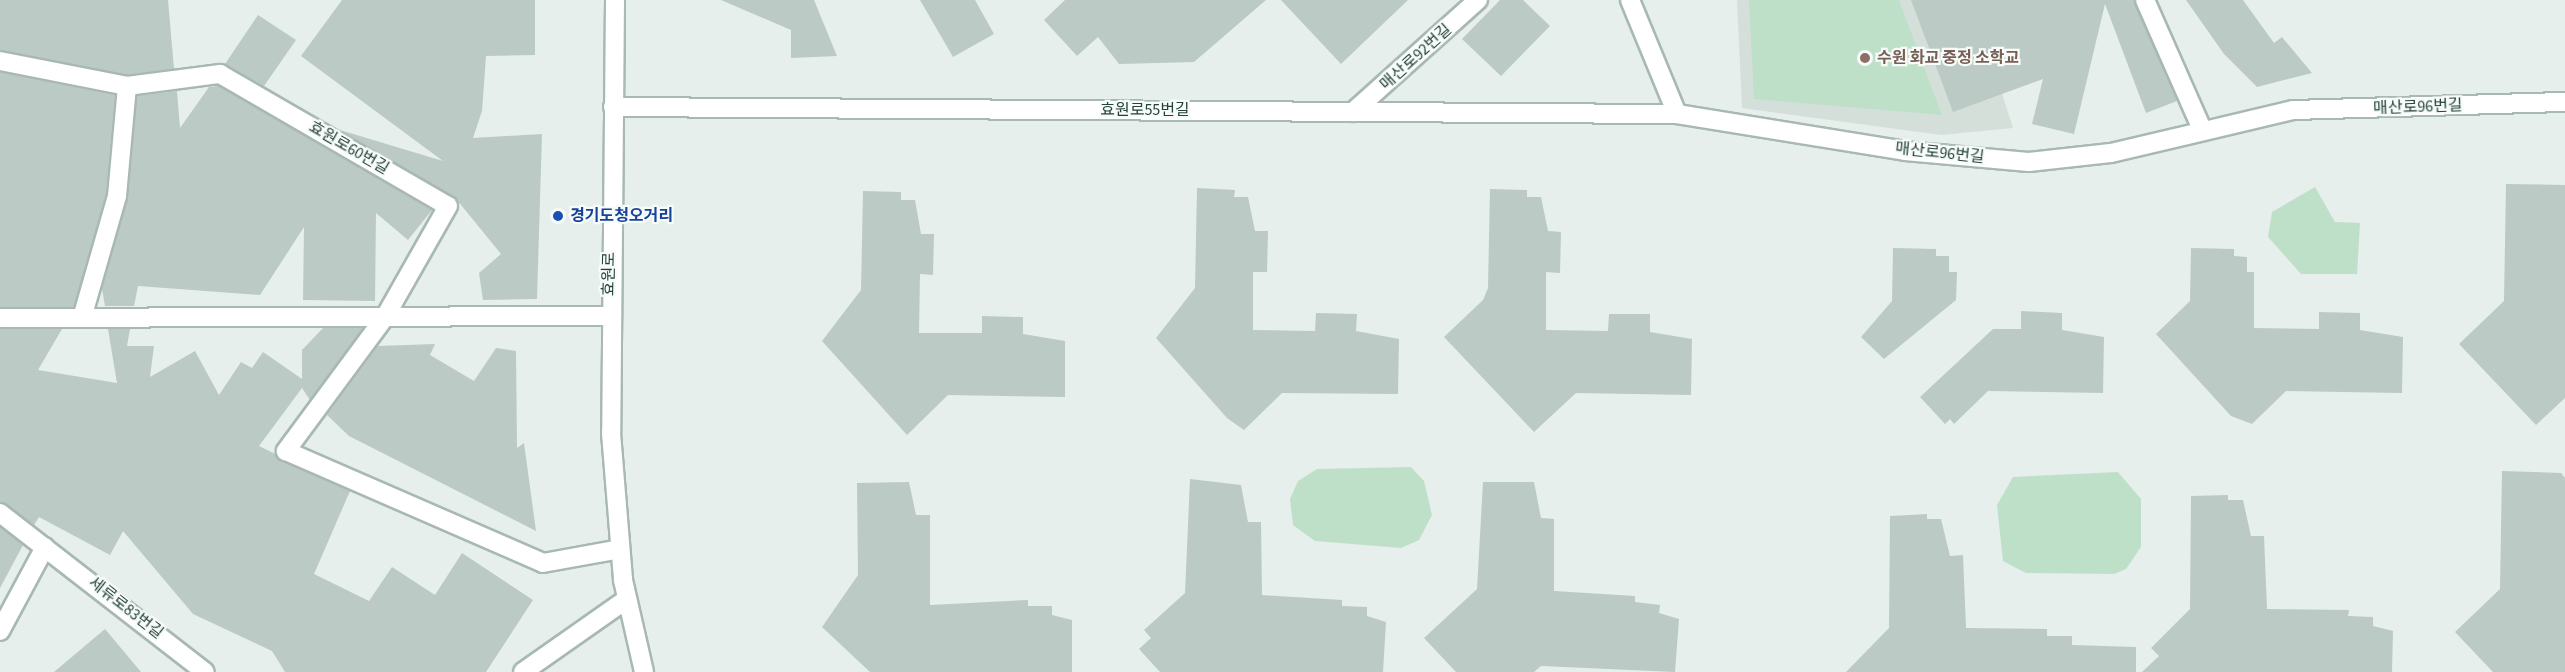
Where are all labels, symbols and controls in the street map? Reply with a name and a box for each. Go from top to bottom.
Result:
street label: 매산로92번길 [1376,20,1456,94]
place label: 수원 화교 중정 소학교 [1877,48,2019,68]
marker: 수원 화교 중정 소학교 [1858,51,1872,65]
street label: 매산로96번길 [2373,96,2463,118]
street label: 효원로55번길 [1100,100,1190,120]
street label: 효원로60번길 [305,117,393,179]
street label: 매산로96번길 [1894,139,1986,167]
place label: 경기도청오거리 [570,206,673,226]
marker: 경기도청오거리 [551,209,565,223]
street label: 효원로 [599,252,619,296]
street label: 세류로83번길 [85,573,167,643]

